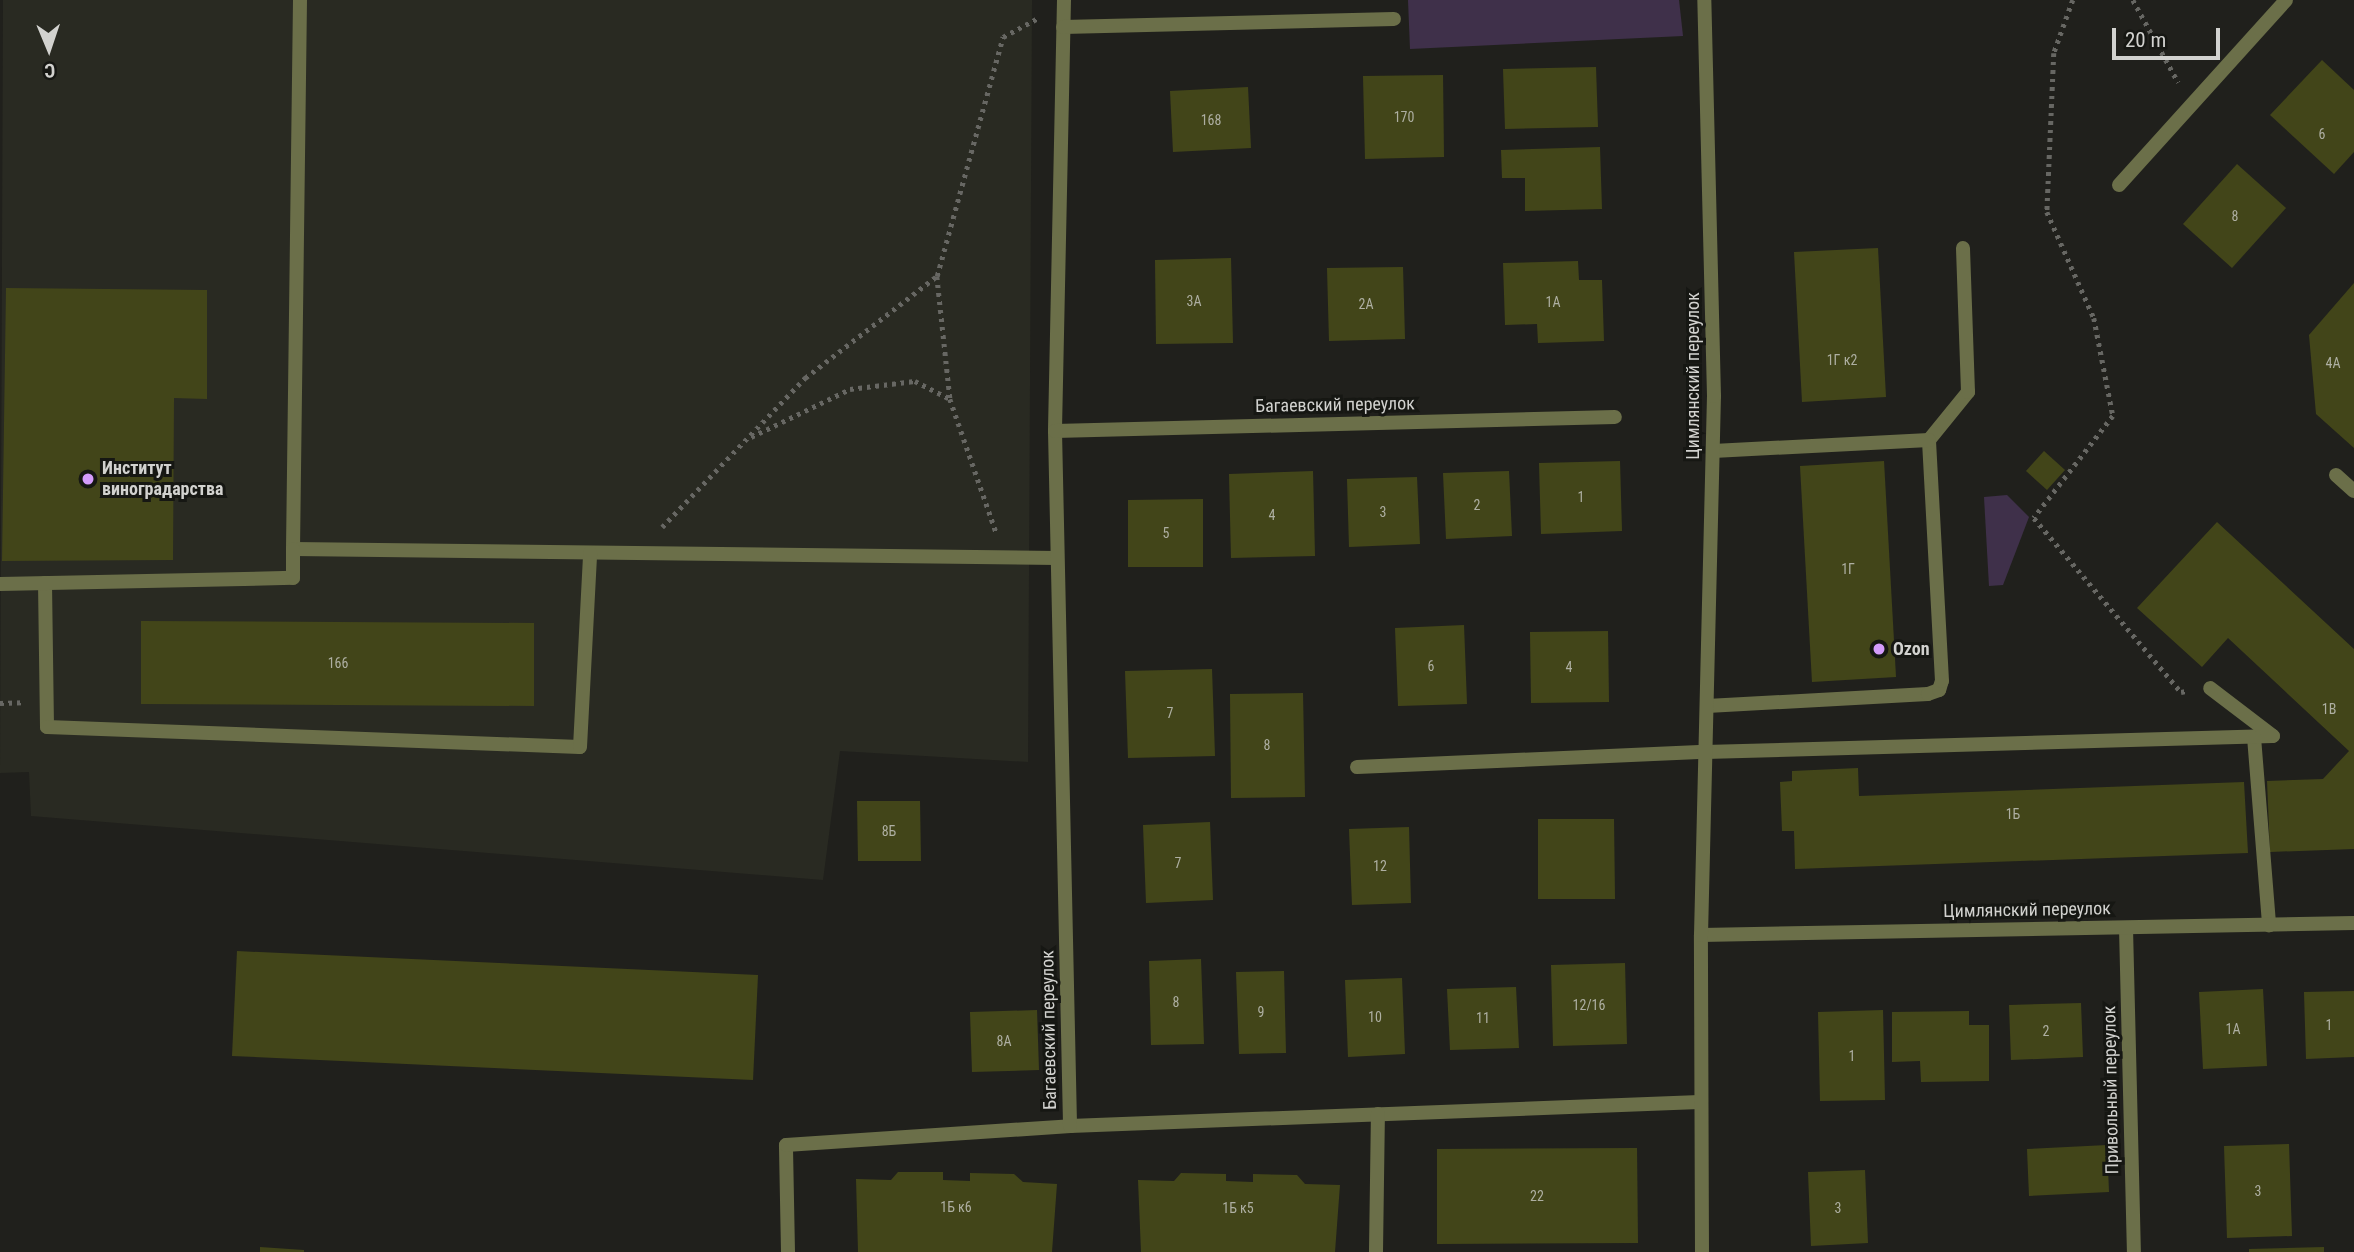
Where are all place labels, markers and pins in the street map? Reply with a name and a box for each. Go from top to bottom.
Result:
place label: Институт виноградарства [102,458,223,500]
marker: Институт виноградарства [80,471,96,487]
place label: Ozon [1893,638,1930,660]
marker: Ozon [1871,641,1887,657]

